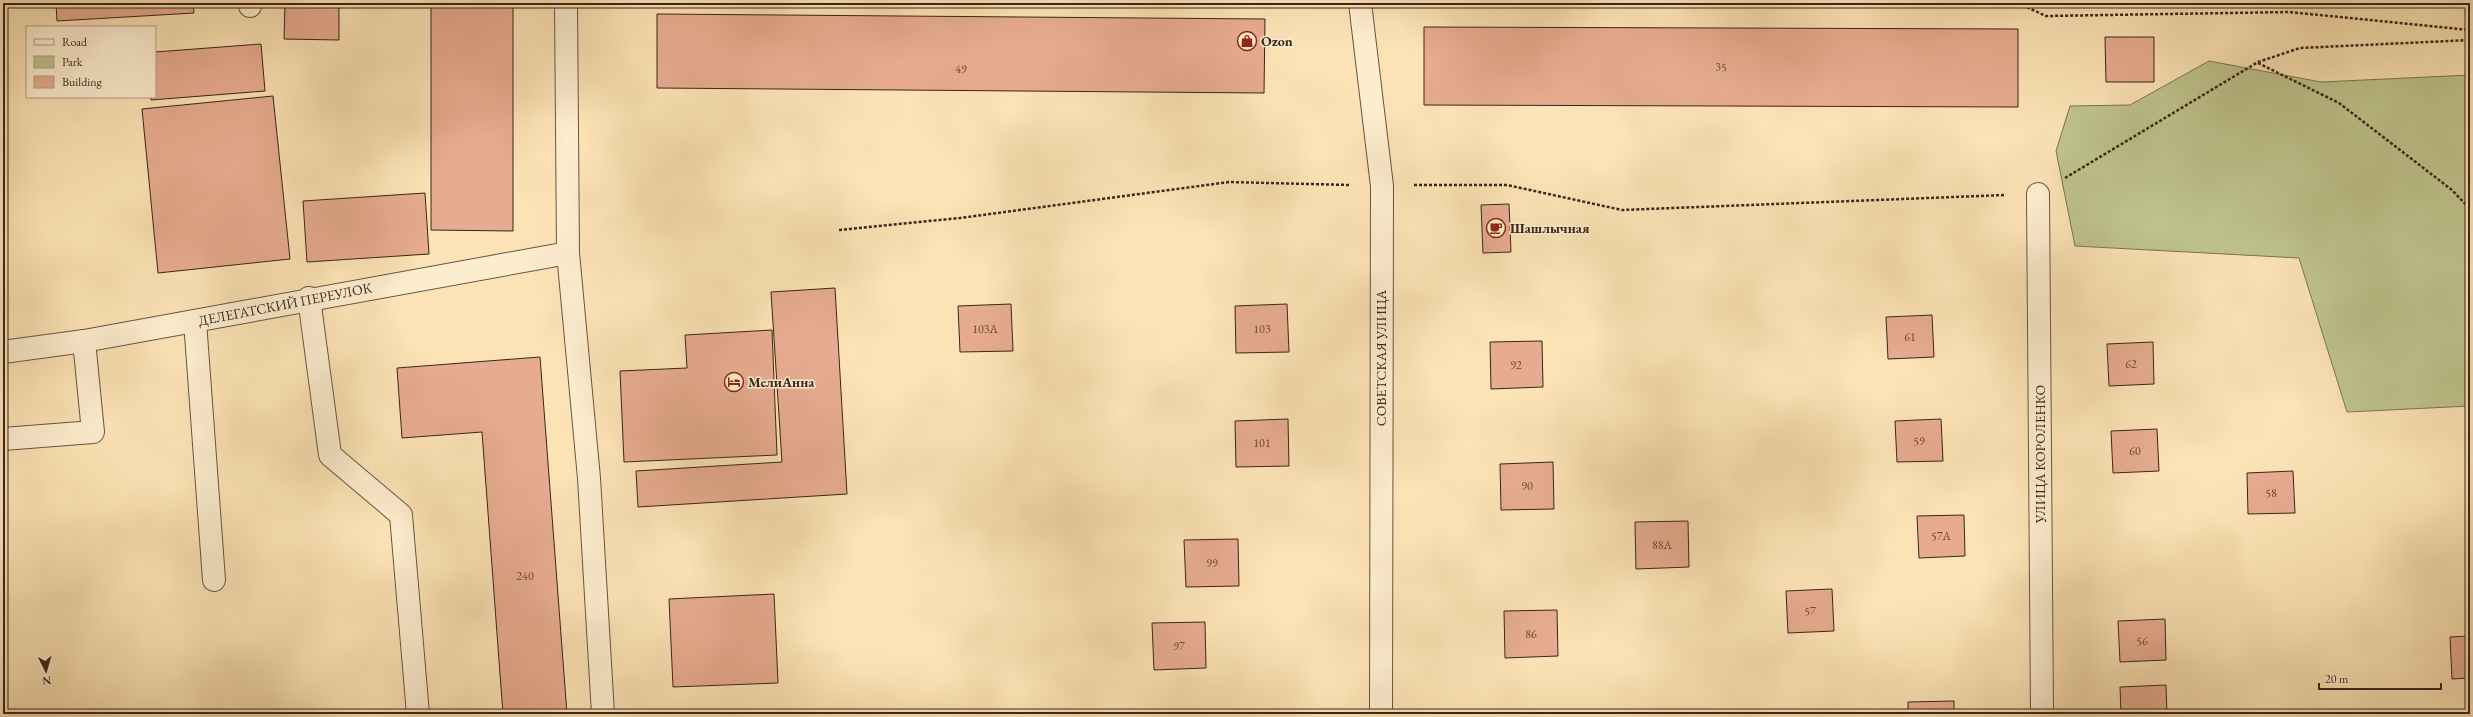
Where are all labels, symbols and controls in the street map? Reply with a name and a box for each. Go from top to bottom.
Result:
legend [26,26,156,98]
shop icon: Ozon [1236,30,1258,52]
place label: Ozon [1261,32,1293,50]
text: Road [62,34,88,50]
text: Park [62,54,83,70]
house number: 35 [1715,59,1727,75]
house number: 49 [955,61,967,77]
text: Building [62,74,103,90]
cafe icon: Шашлычная [1485,217,1507,239]
place label: Шашлычная [1510,219,1590,237]
street label: ДЕЛЕГАТСКИЙ ПЕРЕУЛОК [197,278,374,330]
street label: СОВЕТСКАЯ УЛИЦА [1372,289,1390,426]
house number: 103А [972,321,998,337]
house number: 103 [1253,321,1271,337]
house number: 61 [1904,329,1916,345]
house number: 62 [2125,356,2137,372]
house number: 92 [1510,357,1522,373]
hotel icon: МелиАнна [723,371,745,393]
place label: МелиАнна [748,373,815,391]
street label: УЛИЦА КОРОЛЕНКО [2031,385,2049,524]
house number: 59 [1913,433,1925,449]
house number: 101 [1253,435,1271,451]
house number: 60 [2129,443,2141,459]
house number: 90 [1521,478,1533,494]
house number: 58 [2265,485,2277,501]
house number: 57А [1931,528,1952,544]
house number: 88А [1652,537,1673,553]
house number: 99 [1206,555,1218,571]
house number: 240 [516,568,534,584]
house number: 57 [1804,603,1816,619]
house number: 86 [1525,626,1537,642]
house number: 56 [2136,633,2148,649]
house number: 97 [1173,638,1185,654]
north arrow [26,651,66,691]
scale bar [2319,665,2441,691]
text: 20 m [2325,671,2349,687]
text: N [42,674,52,688]

